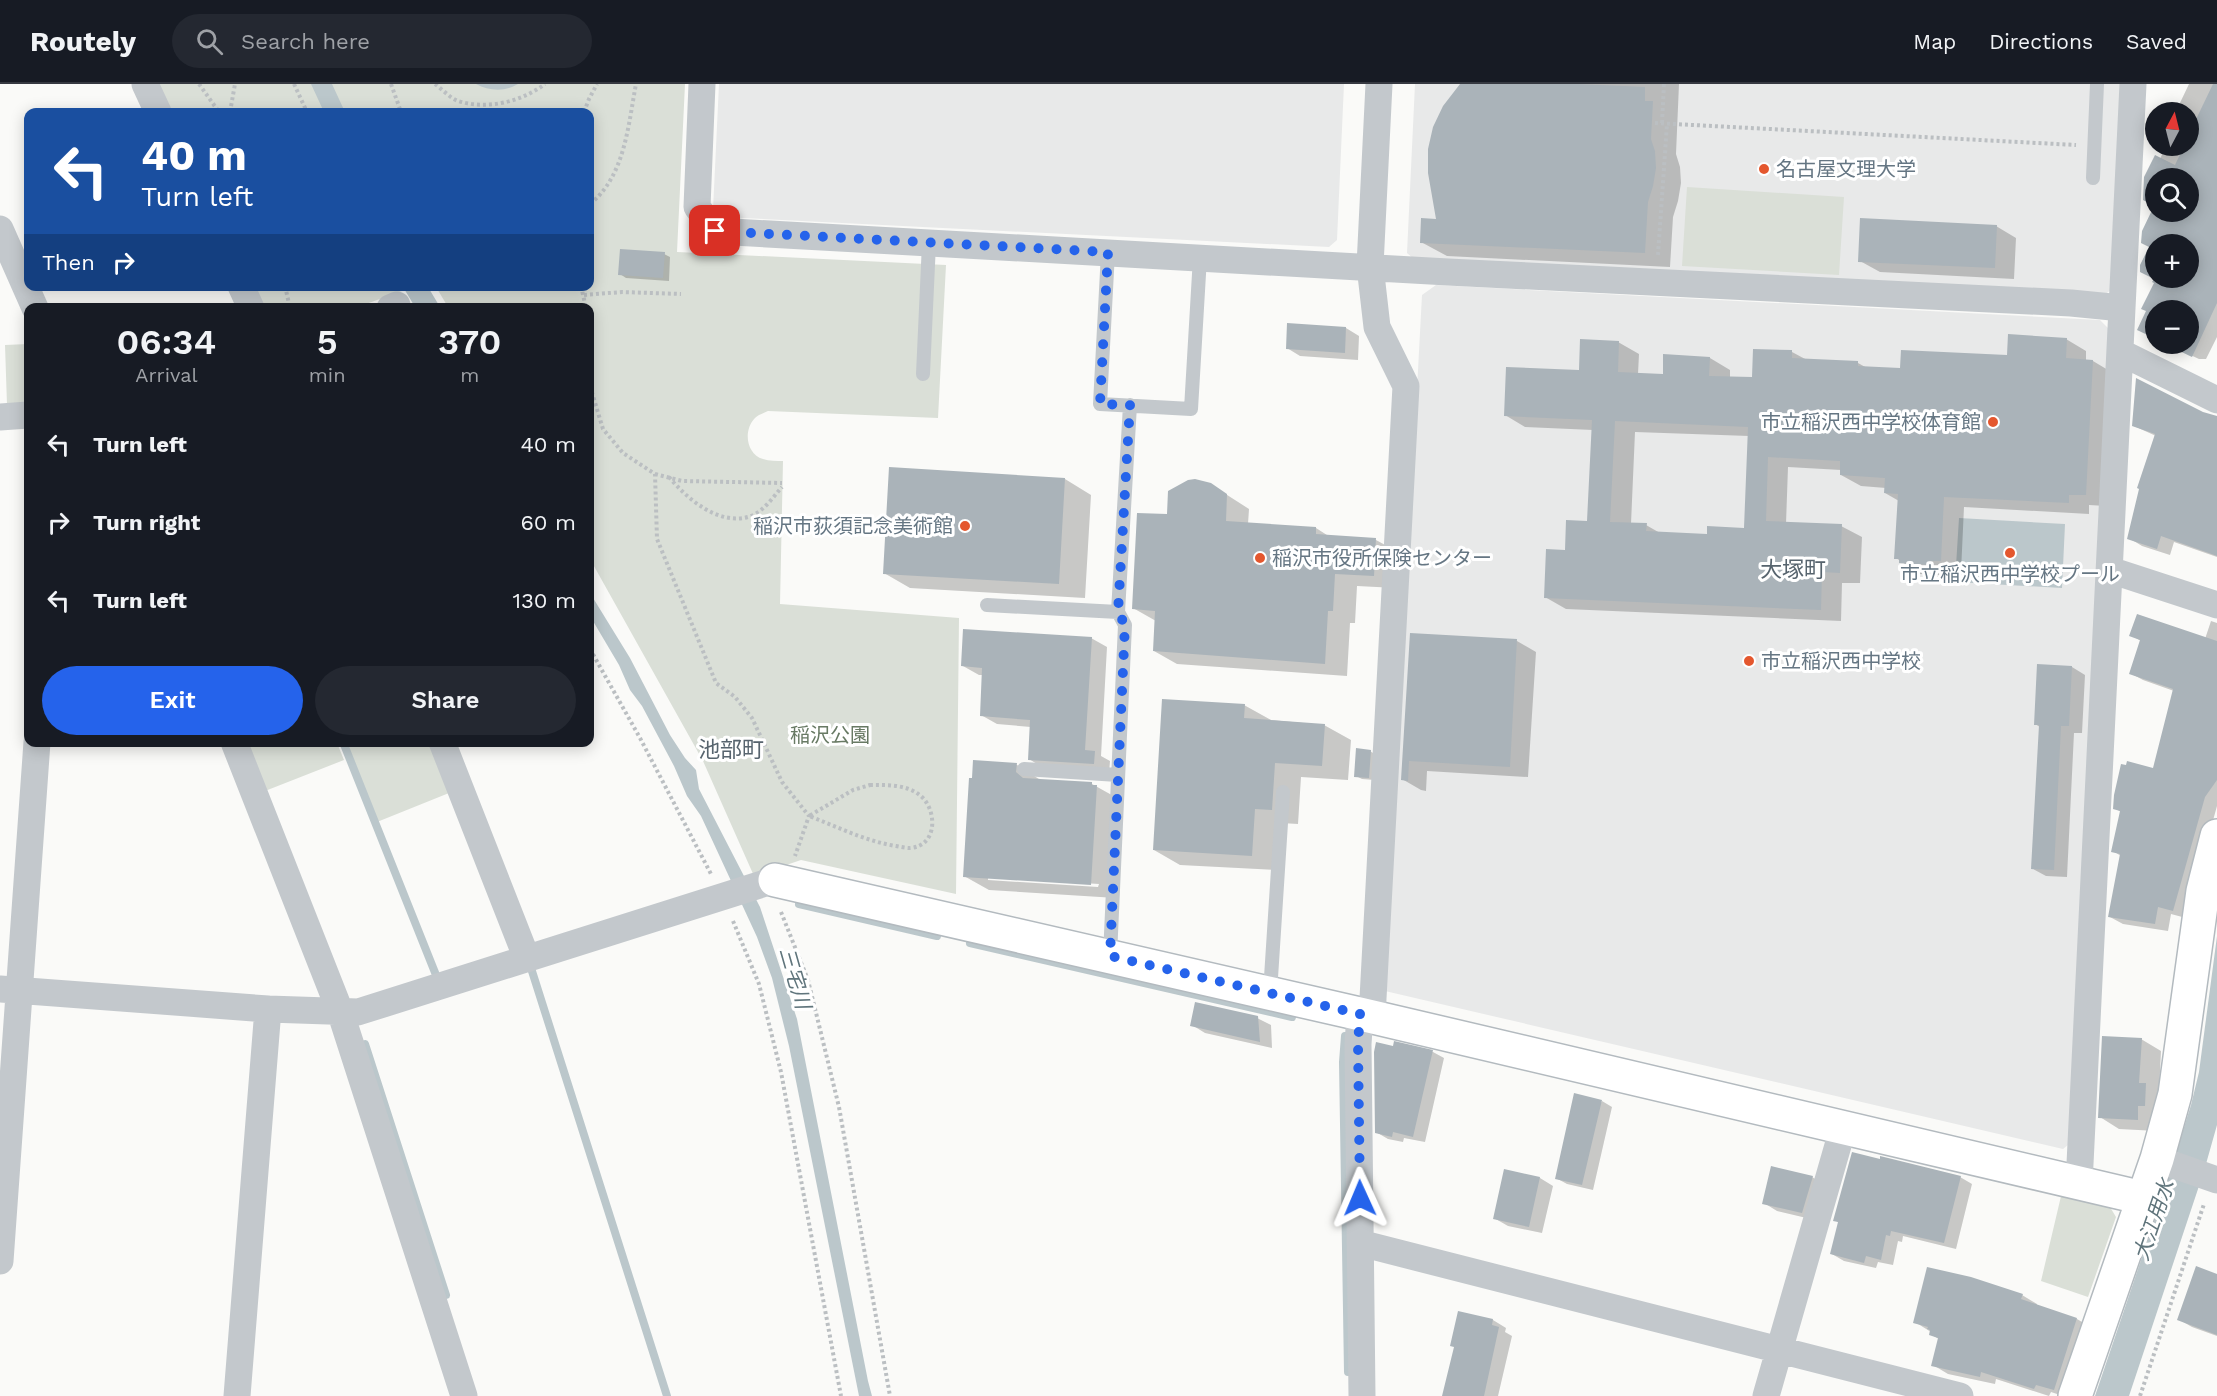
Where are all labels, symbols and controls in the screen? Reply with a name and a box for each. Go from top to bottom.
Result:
search box [172,14,592,68]
text: Routely [30,25,136,58]
icon: search [193,25,226,58]
text: Search here [241,29,370,54]
text: Map [1913,29,1956,54]
text: Directions [1989,29,2093,54]
text: Saved [2126,29,2187,54]
north arrow [2145,102,2199,156]
map controls [2145,102,2199,354]
text: 40 m [141,131,247,180]
icon: left [42,132,120,210]
place label: 名古屋文理大学 [1776,157,1916,181]
marker: 名古屋文理大学 [1757,162,1771,176]
button: search [2145,168,2199,222]
text: Turn left [141,181,253,213]
pin [689,205,740,256]
icon: arrive [698,214,731,247]
button: + [2145,234,2199,288]
icon: right [107,246,140,279]
text: Then [42,250,95,275]
button: − [2145,300,2199,354]
text: 06:34 [117,321,216,363]
text: 5 [317,321,338,363]
text: 370 [438,321,501,363]
text: Arrival [135,363,198,387]
text: min [309,363,346,387]
text: m [460,363,479,387]
place label: 市立稲沢西中学校体育館 [1761,410,1981,434]
marker: 市立稲沢西中学校体育館 [1986,415,2000,429]
icon: left [42,428,75,461]
text: Turn left [93,432,187,457]
text: 40 m [520,432,576,457]
icon: right [42,506,75,539]
text: Turn right [93,510,200,535]
text: 60 m [520,510,576,535]
place label: 稲沢市荻須記念美術館 [753,514,953,538]
marker: 稲沢市荻須記念美術館 [958,519,972,533]
place label: 稲沢市役所保険センター [1272,546,1492,570]
marker: 市立稲沢西中学校プール [2003,546,2017,560]
marker: 稲沢市役所保険センター [1253,551,1267,565]
district label: 大塚町 [1760,557,1826,582]
place label: 市立稲沢西中学校プール [1900,562,2120,586]
icon: left [42,584,75,617]
text: Turn left [93,588,187,613]
text: 130 m [512,588,576,613]
place label: 市立稲沢西中学校 [1761,649,1921,673]
marker: 市立稲沢西中学校 [1742,654,1756,668]
button: Exit [42,666,303,735]
button: Share [315,666,576,735]
park label: 稲沢公園 [790,723,870,747]
district label: 池部町 [698,737,764,762]
water label: 三宅川 [775,944,817,1014]
position arrow [1328,1166,1392,1230]
water label: 大江用水 [2128,1174,2180,1264]

